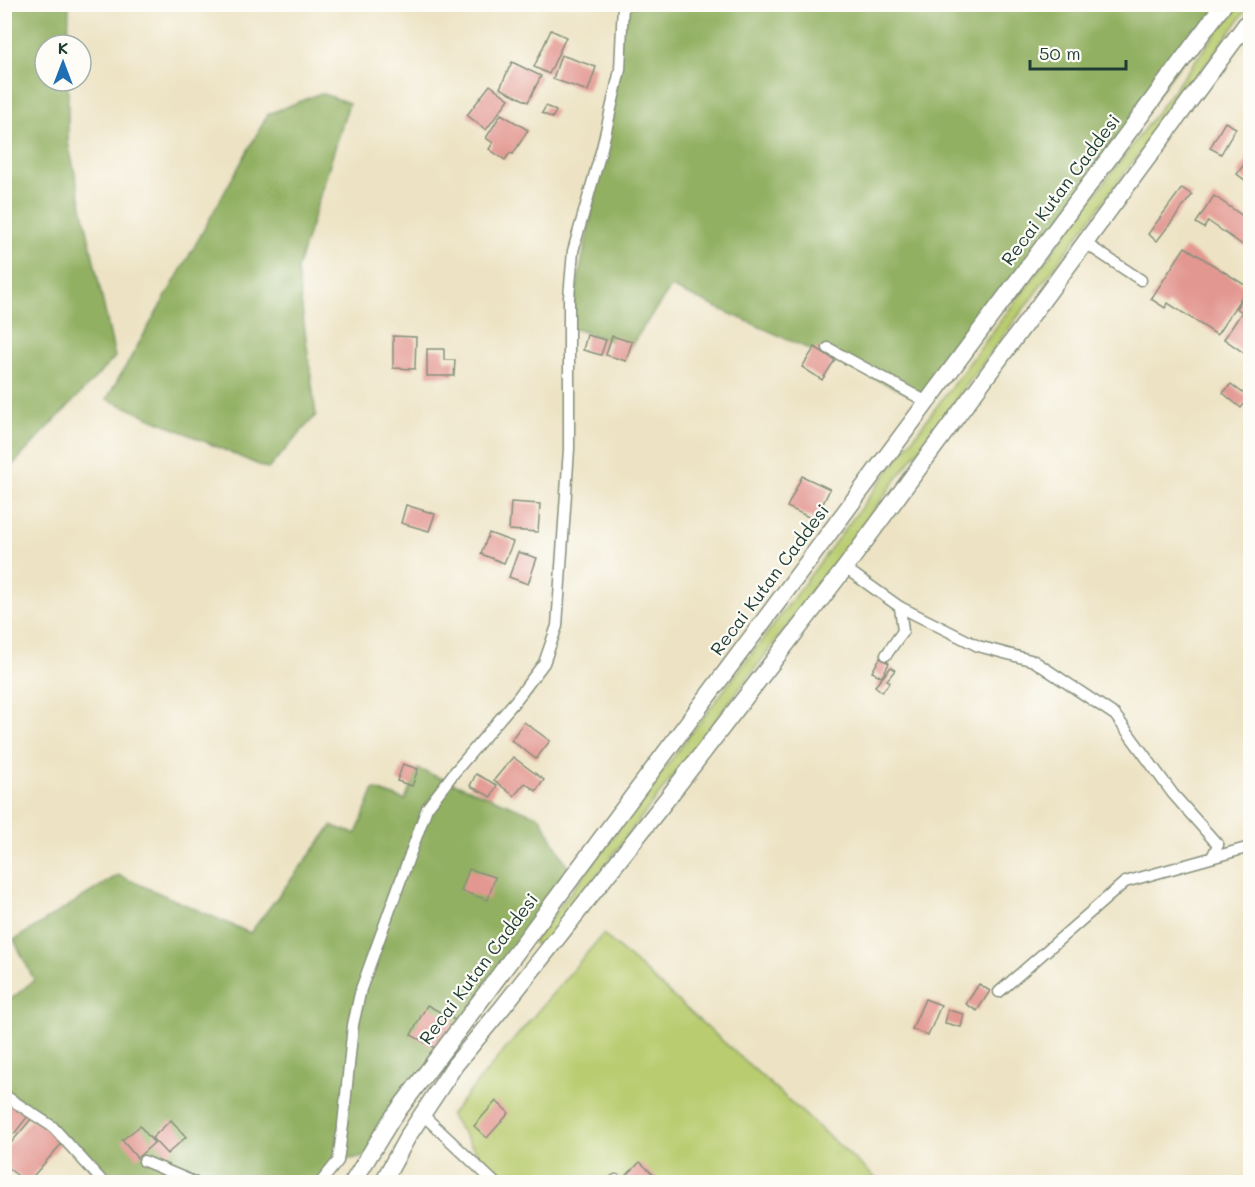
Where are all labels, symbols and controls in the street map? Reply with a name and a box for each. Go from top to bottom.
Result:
north arrow [33,33,93,93]
scale bar [1030,33,1126,71]
text: K [58,37,68,58]
text: 50 m [1039,41,1081,65]
street label: Recai Kutan Caddesi [995,109,1125,270]
street label: Recai Kutan Caddesi [704,499,834,660]
street label: Recai Kutan Caddesi [413,888,543,1049]

